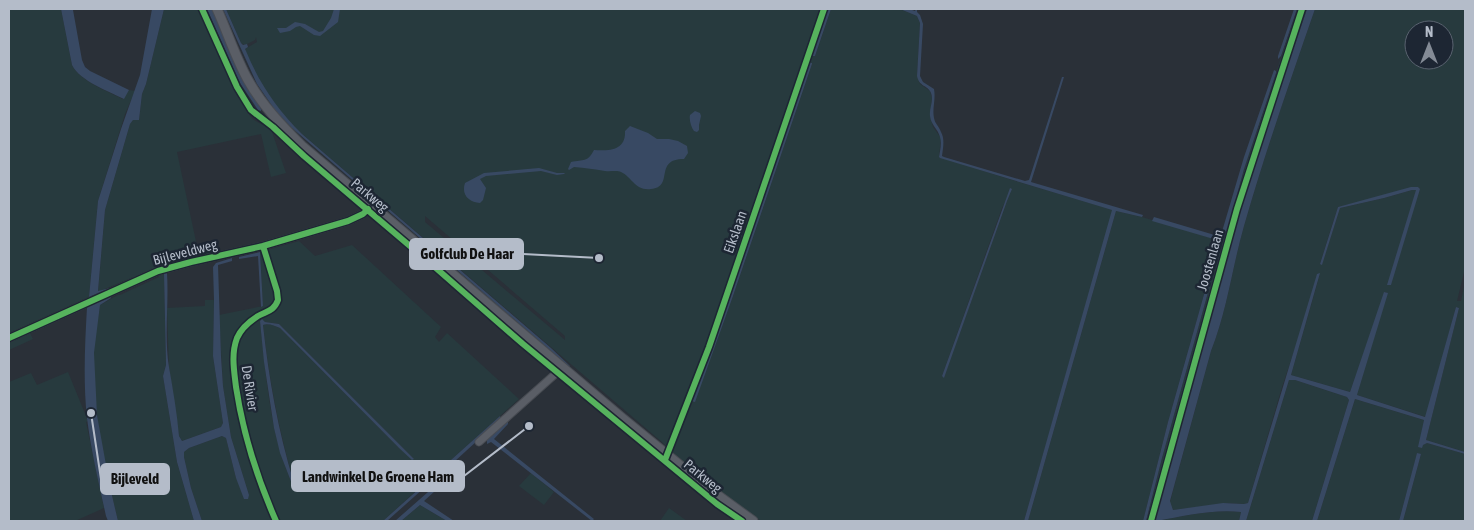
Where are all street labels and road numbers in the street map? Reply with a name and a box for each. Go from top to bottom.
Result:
street label: Parkweg [348,175,392,215]
street label: Eikslaan [720,209,750,255]
street label: Joostenlaan [1194,227,1226,293]
street label: Bijleveldweg [151,236,219,268]
street label: De Rivier [239,364,262,413]
street label: Parkweg [681,456,725,496]

